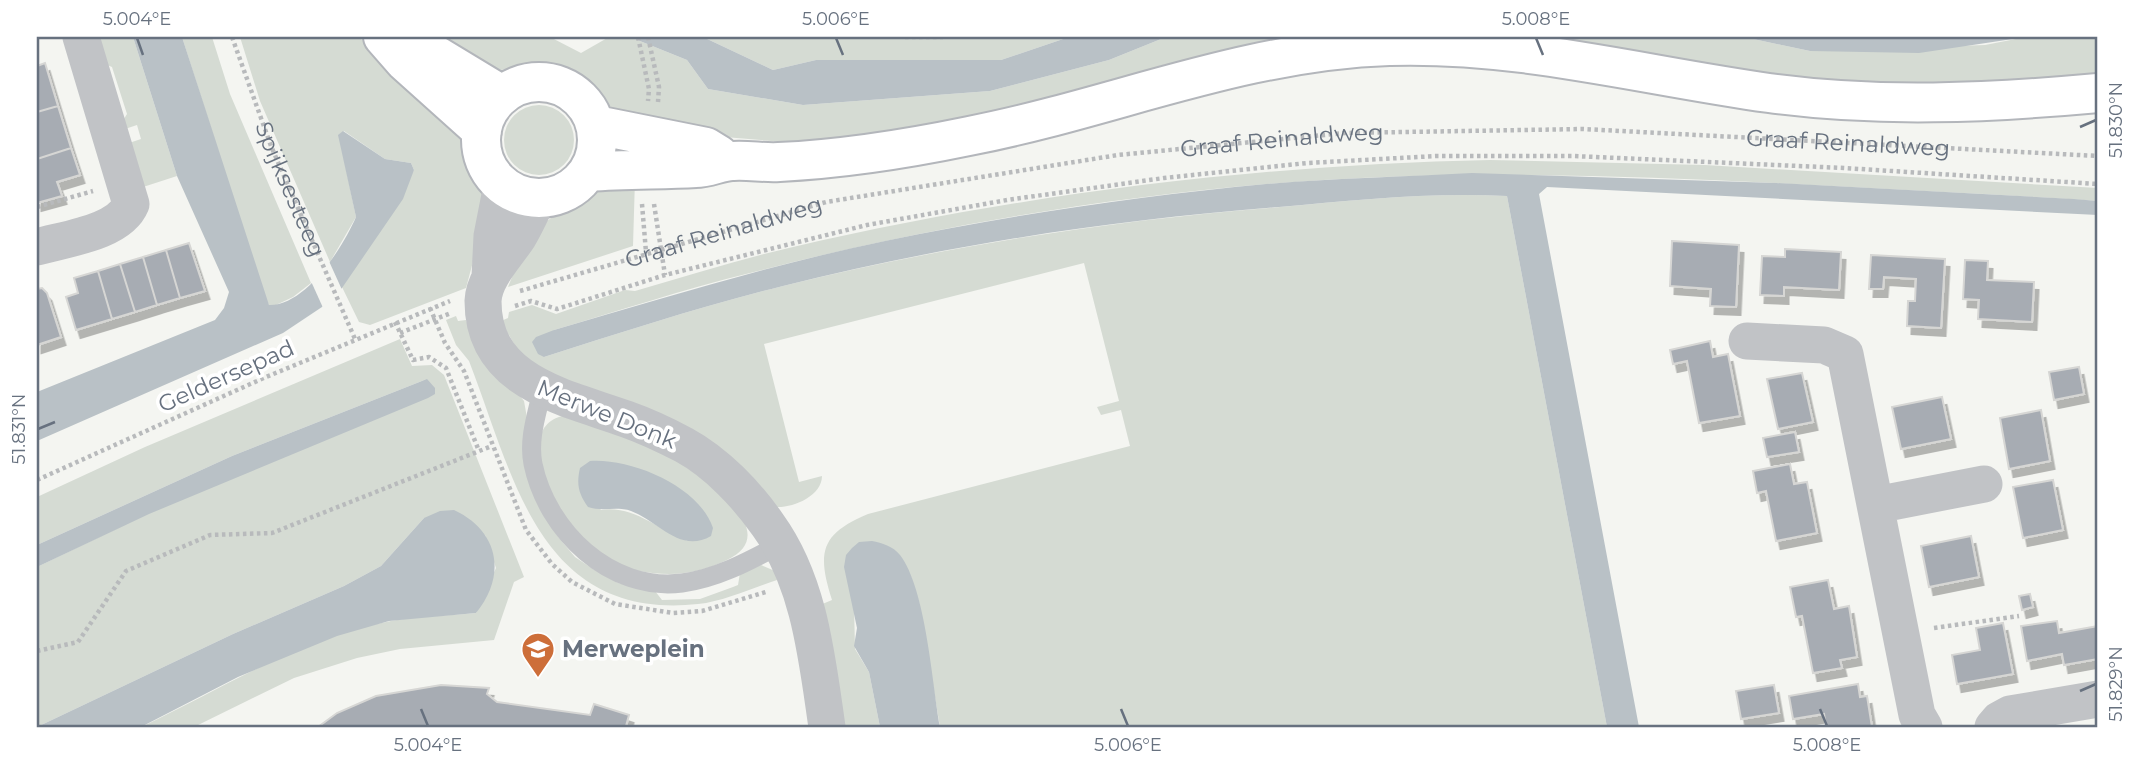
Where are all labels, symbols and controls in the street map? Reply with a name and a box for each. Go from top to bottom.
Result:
text: 5.004°E [103,8,171,30]
text: 5.006°E [802,8,870,30]
text: 5.008°E [1502,8,1570,30]
text: 51.830°N [2105,82,2127,158]
street label: Spijksesteeg [249,118,332,261]
street label: Graaf Reinaldweg [1179,118,1384,163]
street label: Graaf Reinaldweg [1745,124,1951,162]
street label: Graaf Reinaldweg [622,190,826,274]
street label: Geldersepad [153,333,299,419]
street label: Merwe Donk [533,373,681,455]
text: 51.831°N [8,394,30,465]
school or university icon: Merweplein [519,630,557,679]
place label: Merweplein [562,635,705,663]
text: 51.829°N [2105,646,2127,722]
text: 5.004°E [394,734,462,756]
text: 5.006°E [1094,734,1162,756]
text: 5.008°E [1793,734,1861,756]

